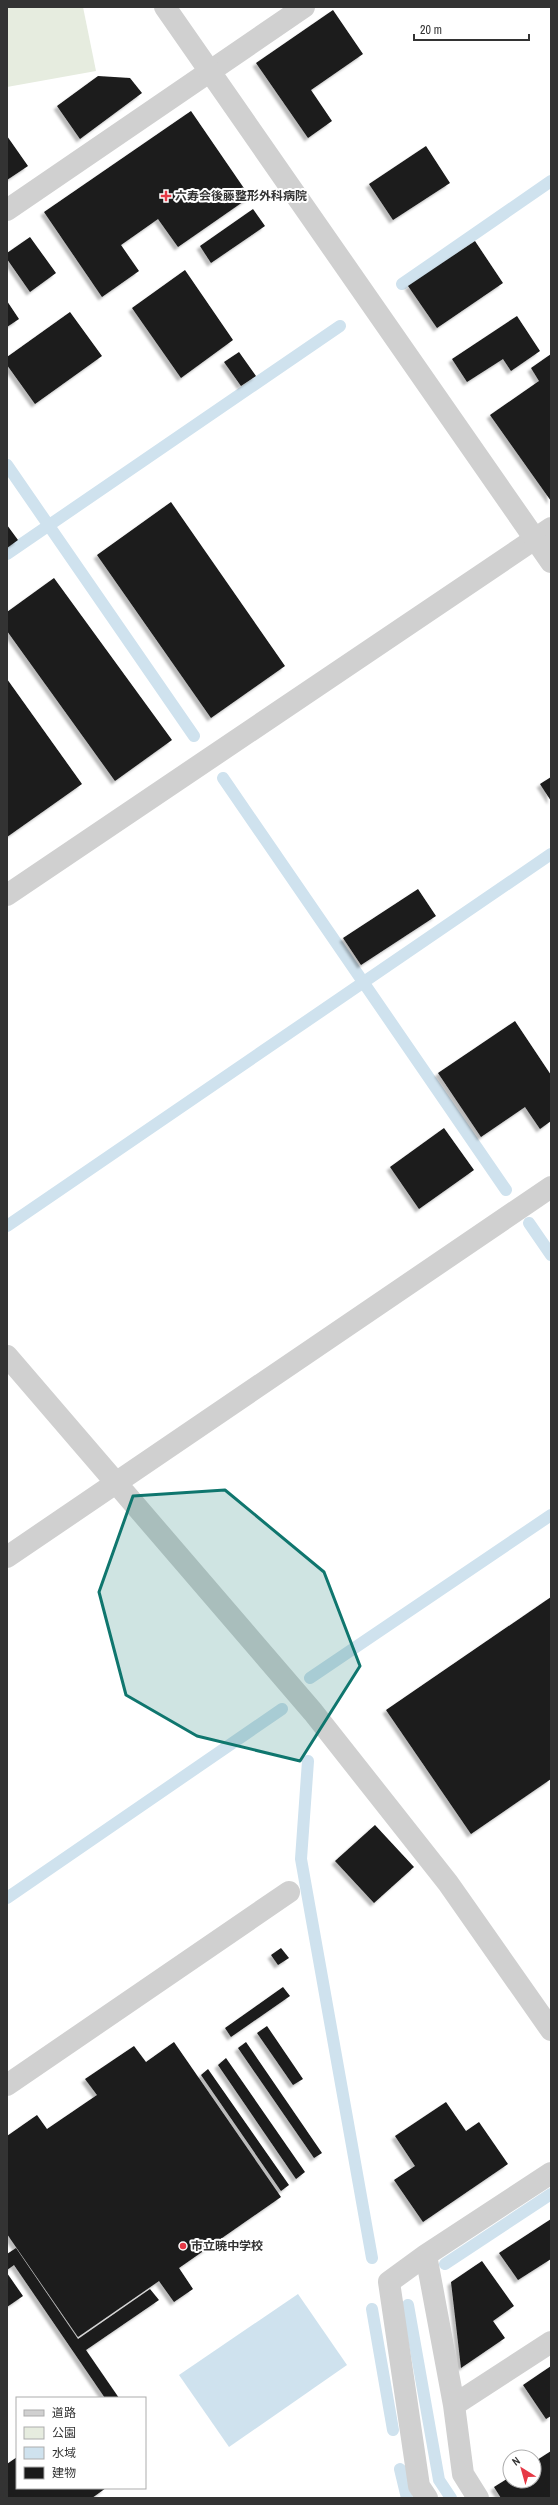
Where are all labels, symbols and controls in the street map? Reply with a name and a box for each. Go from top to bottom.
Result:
scale bar [414,16,529,42]
text: 20 m [420,22,442,38]
place label: 六寿会後藤整形外科病院 [175,188,307,204]
marker: 六寿会後藤整形外科病院 [160,190,172,202]
place label: 市立暁中学校 [191,2238,263,2254]
marker: 市立暁中学校 [178,2241,188,2251]
legend [16,2397,146,2489]
text: 道路 [52,2405,76,2421]
text: 公園 [52,2425,76,2441]
text: 水域 [52,2445,76,2461]
north arrow [502,2449,542,2489]
text: N [509,2453,523,2469]
text: 建物 [52,2465,76,2481]

